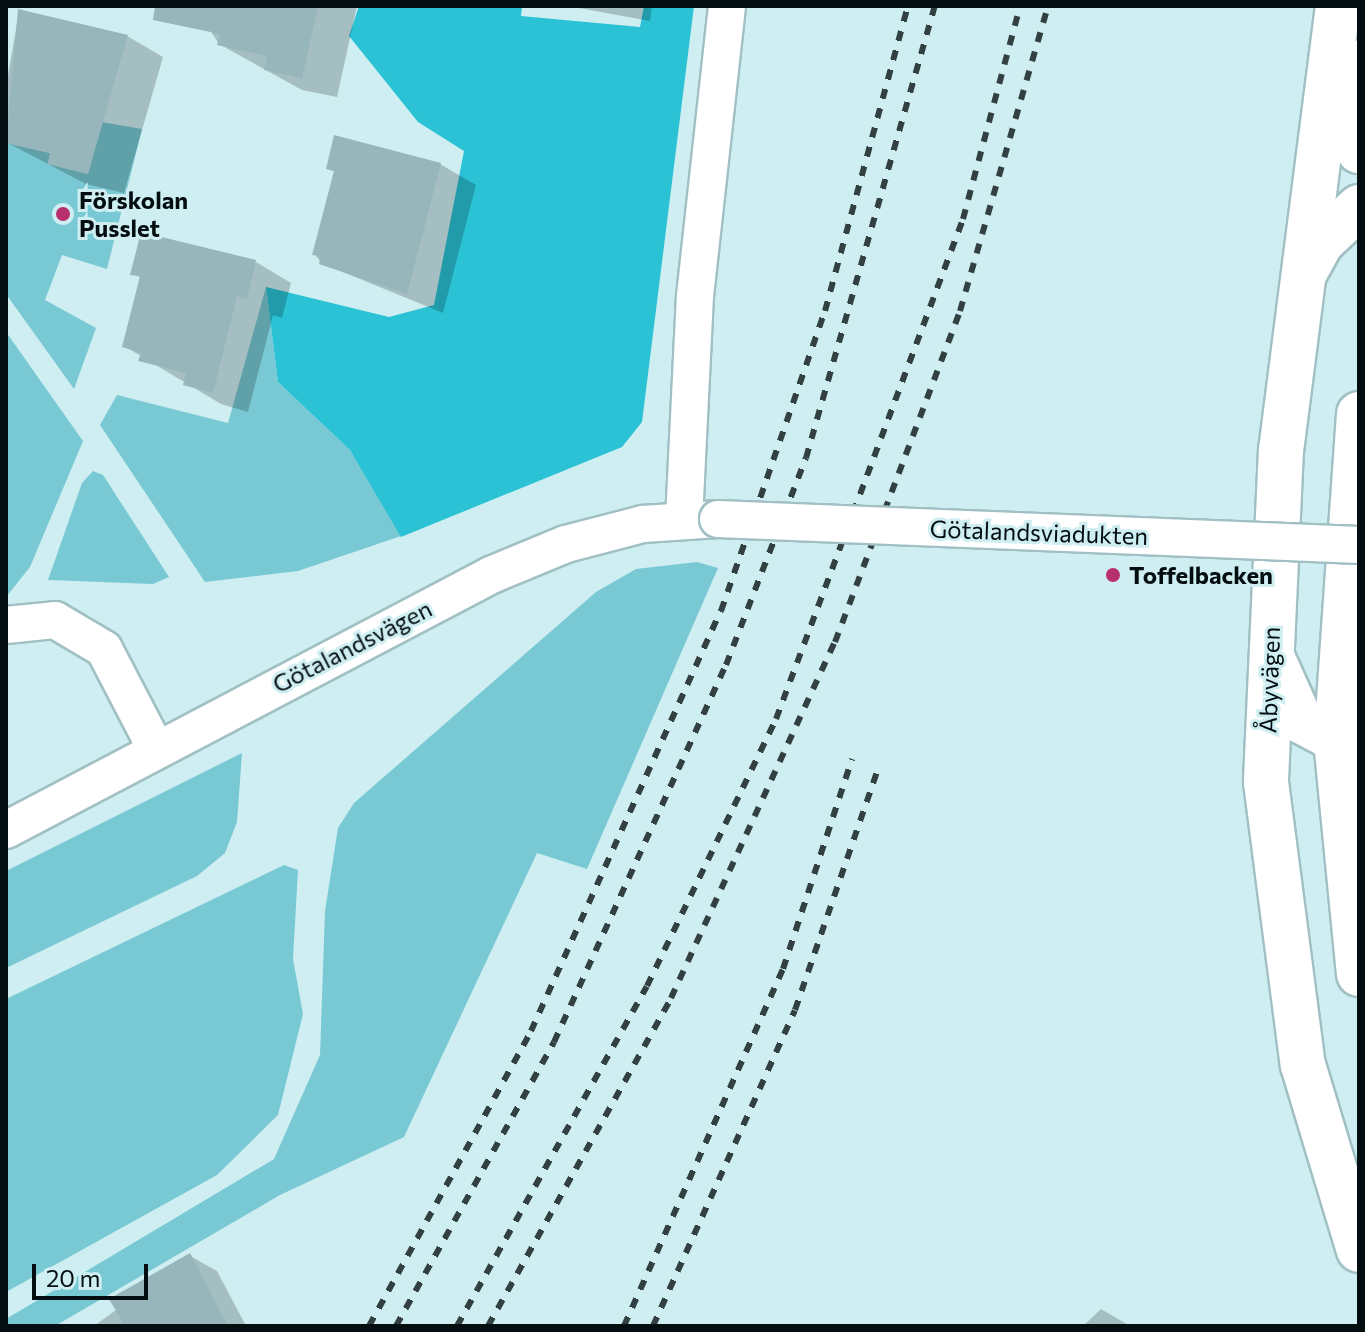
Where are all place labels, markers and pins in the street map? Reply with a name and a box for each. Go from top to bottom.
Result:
place label: Förskolan Pusslet [79,186,188,242]
marker: Förskolan Pusslet [54,205,72,223]
place label: Toffelbacken [1129,561,1273,589]
marker: Toffelbacken [1104,566,1122,584]

